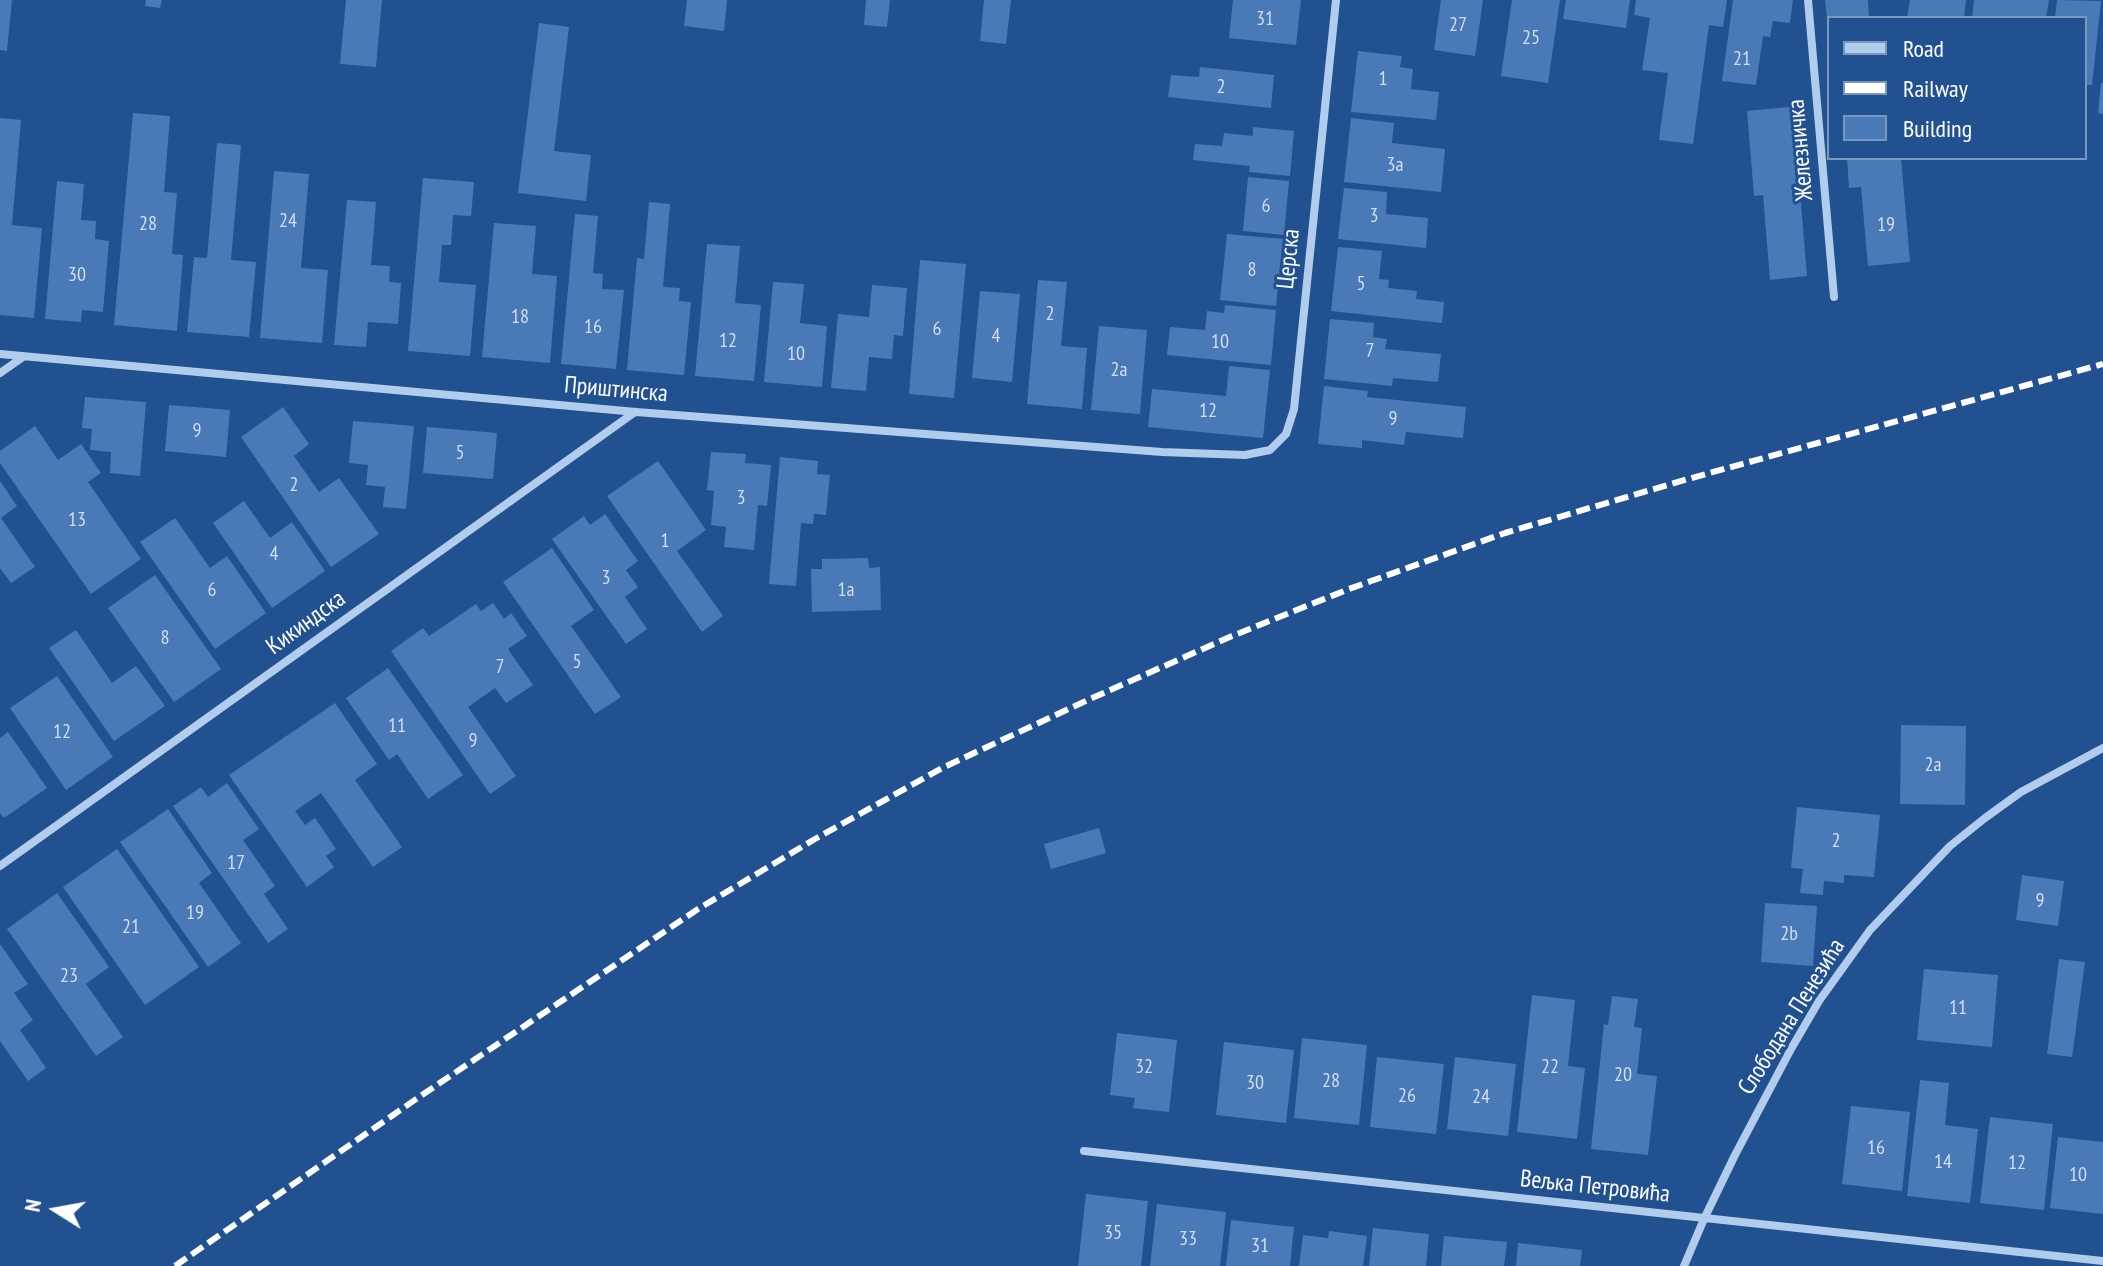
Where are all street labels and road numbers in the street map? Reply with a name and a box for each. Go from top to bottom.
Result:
street label: Железничка [1782,98,1820,202]
street label: Церска [1272,227,1306,291]
street label: Приштинска [563,371,669,409]
street label: Кикиндска [261,585,351,661]
street label: Слободана Пенезића [1733,934,1851,1100]
street label: Вељка Петровића [1519,1165,1671,1209]

